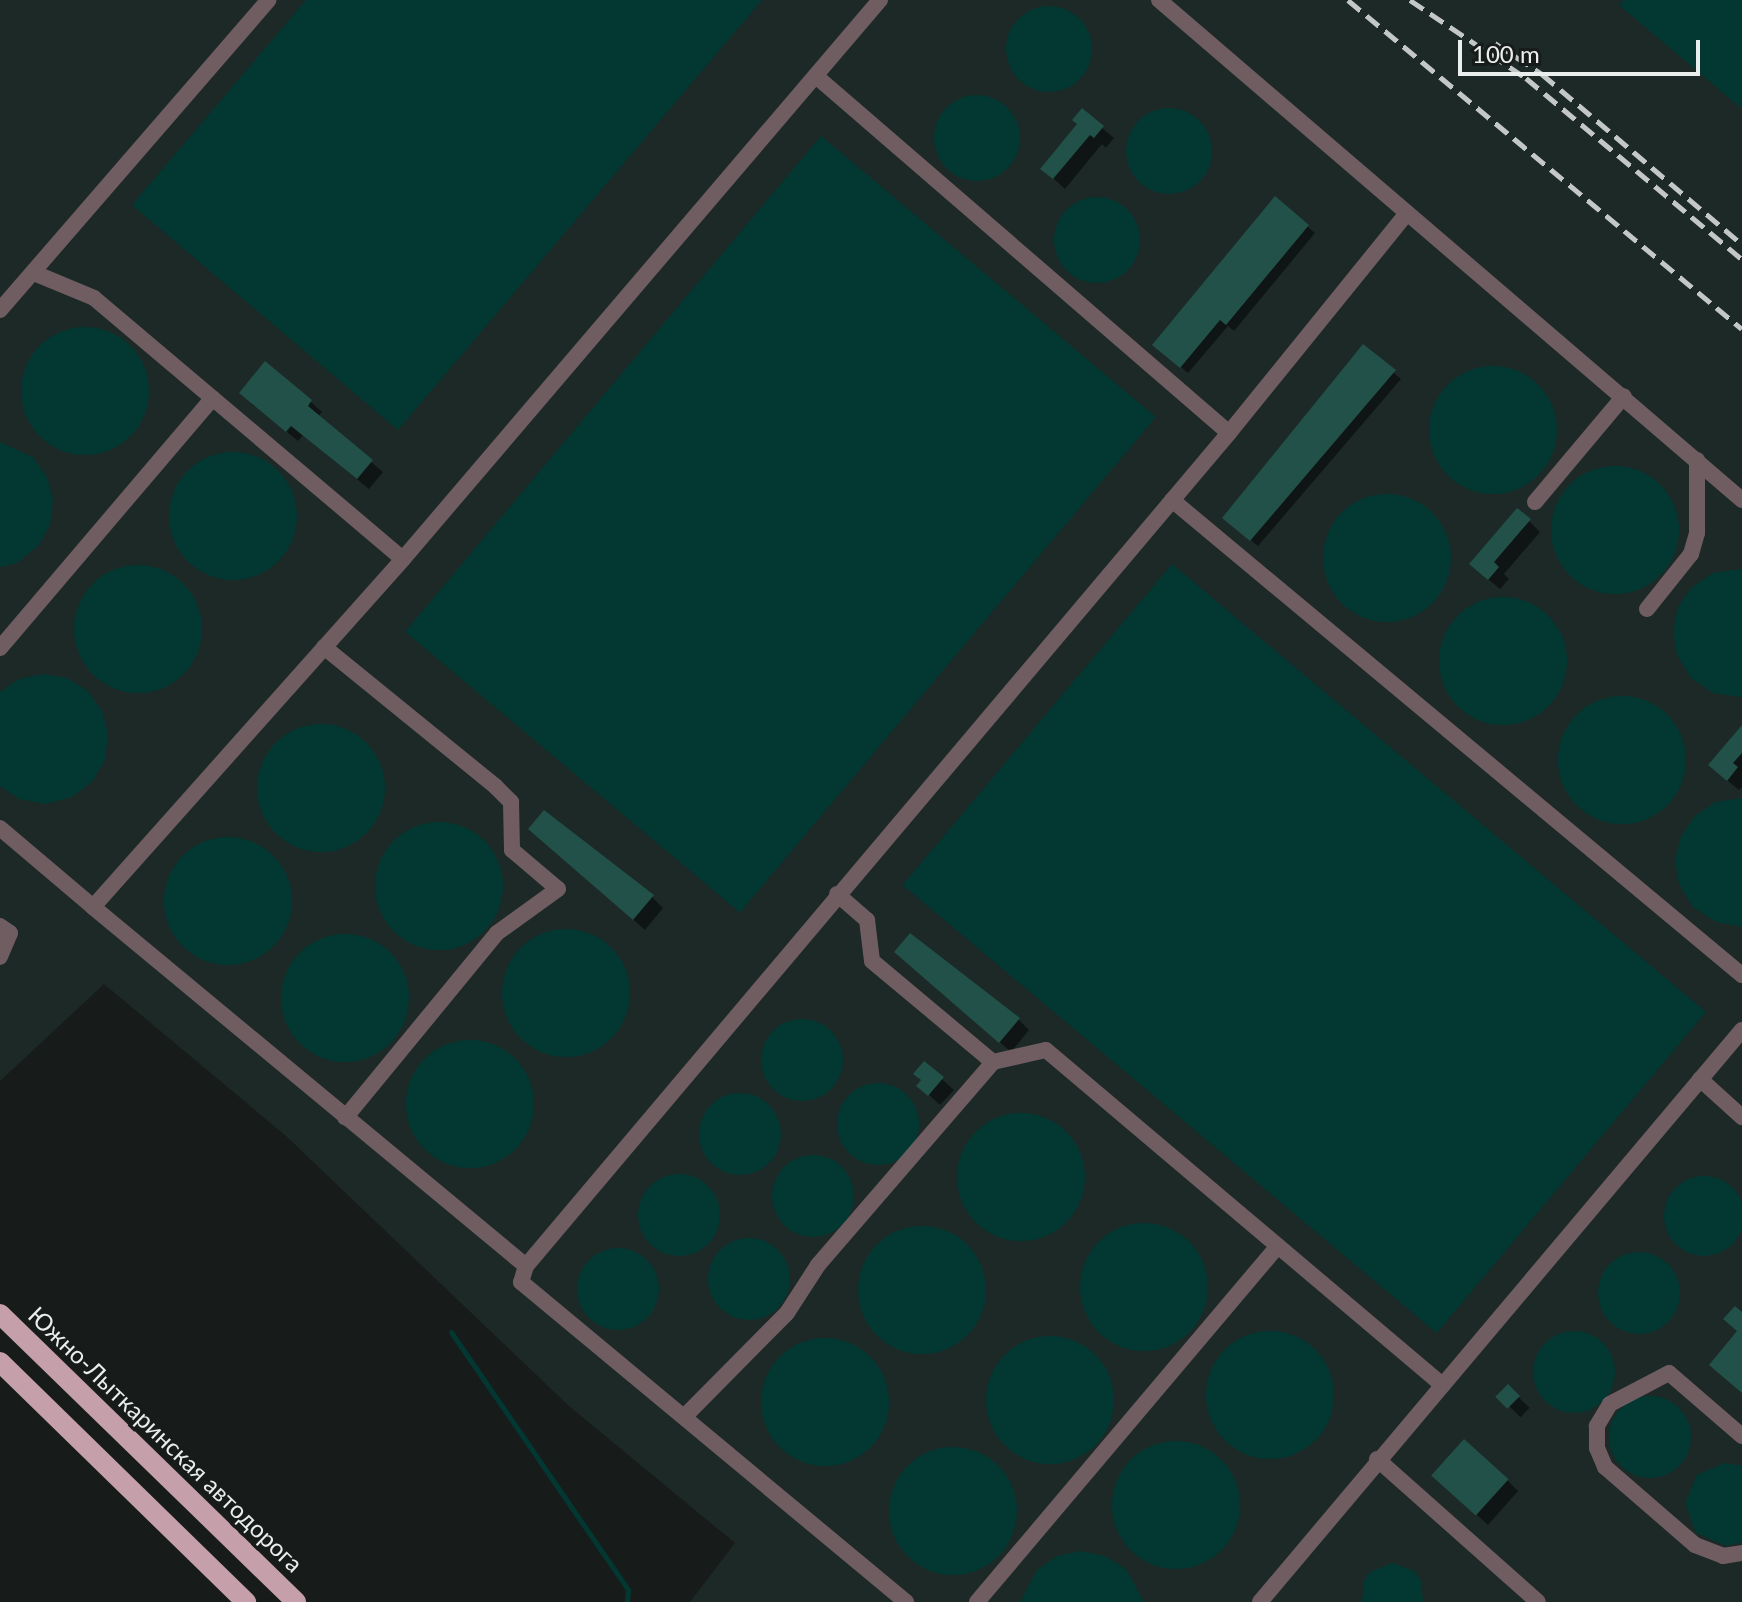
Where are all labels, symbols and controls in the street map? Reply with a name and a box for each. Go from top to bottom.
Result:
scale bar [1462,24,1704,74]
text: 100 m [1472,39,1540,68]
street label: Южно-Лыткаринская автодорога [23,1300,309,1578]

